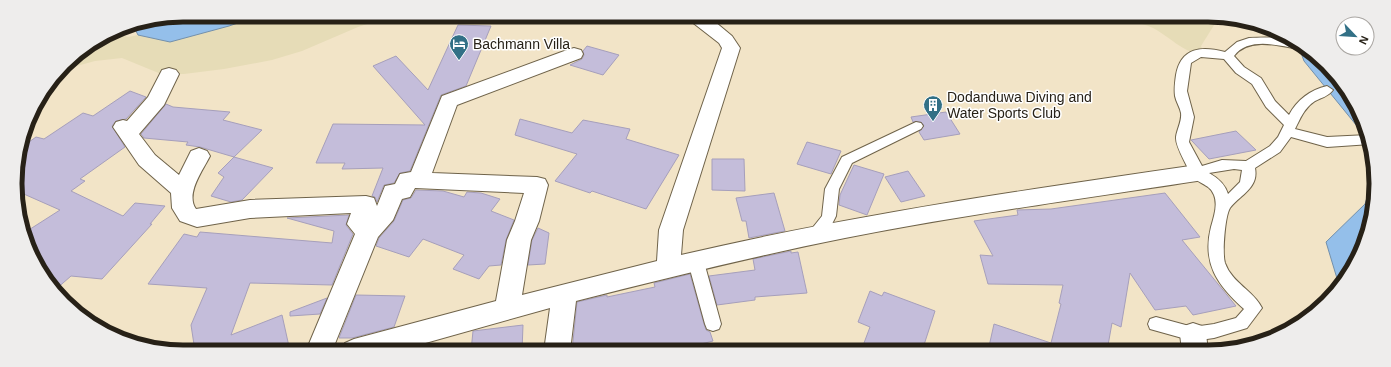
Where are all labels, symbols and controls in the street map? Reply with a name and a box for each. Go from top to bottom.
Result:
north arrow [1335,16,1375,56]
hotel icon: Bachmann Villa [448,33,470,61]
text: N [1357,34,1371,46]
place label: Bachmann Villa [473,36,570,52]
place label: Dodanduwa Diving and Water Sports Club [947,89,1092,121]
building icon: Dodanduwa Diving and Water Sports Club [922,94,944,122]

